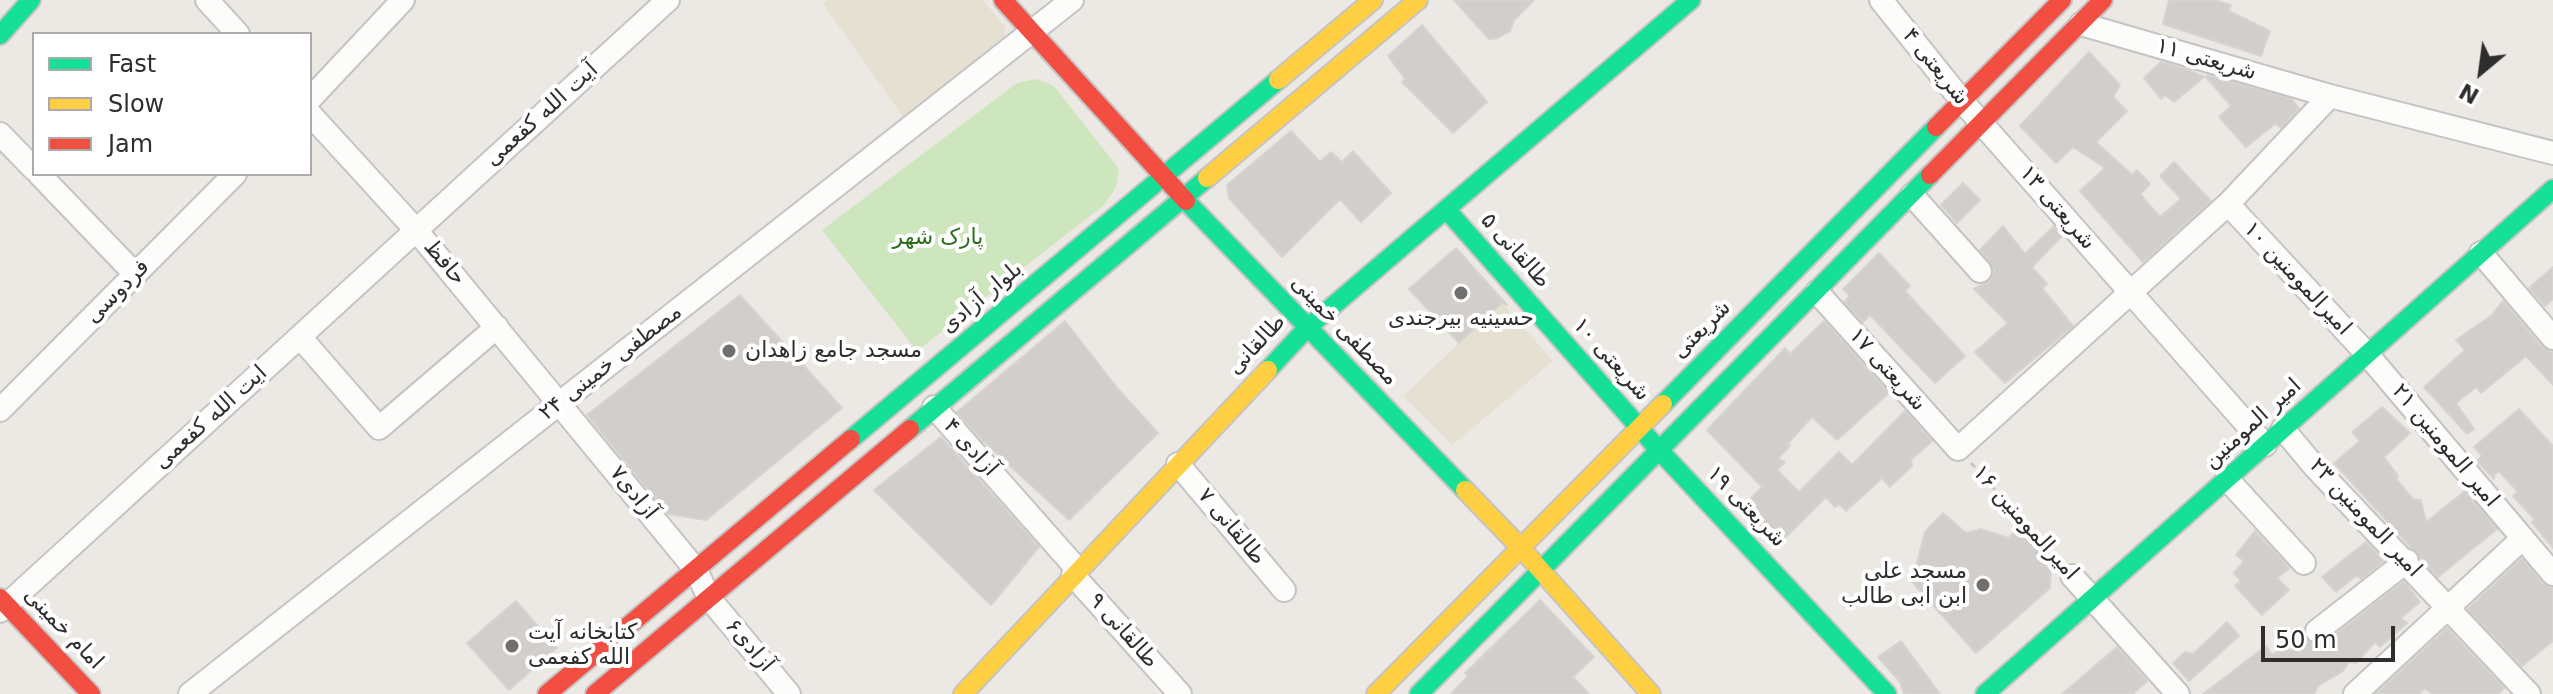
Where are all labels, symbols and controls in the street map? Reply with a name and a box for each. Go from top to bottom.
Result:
street label: شریعتی ۴ [1896,23,1974,111]
legend [32,32,312,176]
north arrow [2441,32,2521,112]
street label: شریعتی ۱۱ [2153,33,2259,87]
text: Fast [108,50,156,78]
street label: آیت الله کفعمی [480,57,604,173]
text: N [2455,78,2483,109]
text: Slow [108,90,164,118]
text: Jam [108,130,153,158]
street label: شریعتی ۱۳ [2013,161,2101,255]
street label: طالقانی ۵ [1474,208,1556,294]
street label: امیرالمومنین ۱۰ [2238,217,2356,341]
park label: پارک شهر [893,225,983,251]
street label: حافظ [417,235,471,291]
street label: فردوسی [80,254,156,330]
street label: بلوار آزادی [936,256,1028,340]
street label: مصطفی خمینی [1285,270,1403,392]
marker: حسینیه بیرجندی [1452,284,1470,302]
street label: شریعتی [1667,295,1737,365]
street label: مصطفی خمینی ۲۴ [534,299,688,427]
place label: حسینیه بیرجندی [1388,306,1534,332]
street label: طالقانی [1222,309,1292,381]
street label: شریعتی ۱۰ [1567,313,1655,407]
street label: شریعتی ۱۷ [1843,323,1931,417]
place label: مسجد جامع زاهدان [745,338,922,364]
marker: مسجد جامع زاهدان [720,342,738,360]
street label: ایت الله کفعمی [149,360,273,476]
street label: امیر المومنین [2199,373,2307,475]
street label: امیر المومنین ۲۱ [2386,379,2504,513]
street label: آزادی ۴ [937,414,1003,482]
street label: امیر المومنین ۲۳ [2303,453,2427,583]
street label: امیرالمومنین ۱۶ [1966,460,2084,586]
street label: آزادی۷ [603,461,663,525]
street label: شریعتی ۱۹ [1701,461,1791,553]
street label: طالقانی ۷ [1191,483,1271,571]
place label: مسجد علی ابن ابی طالب [1841,559,1967,610]
marker: مسجد علی ابن ابی طالب [1974,576,1992,594]
street label: امام خمینی [18,583,108,675]
street label: طالقانی ۹ [1082,588,1164,674]
scale bar [2265,610,2399,660]
street label: آزادی۶ [719,614,779,678]
place label: کتابخانه آیت الله کفعمی [528,620,638,672]
text: 50 m [2275,626,2337,654]
marker: کتابخانه آیت الله کفعمی [503,637,521,655]

